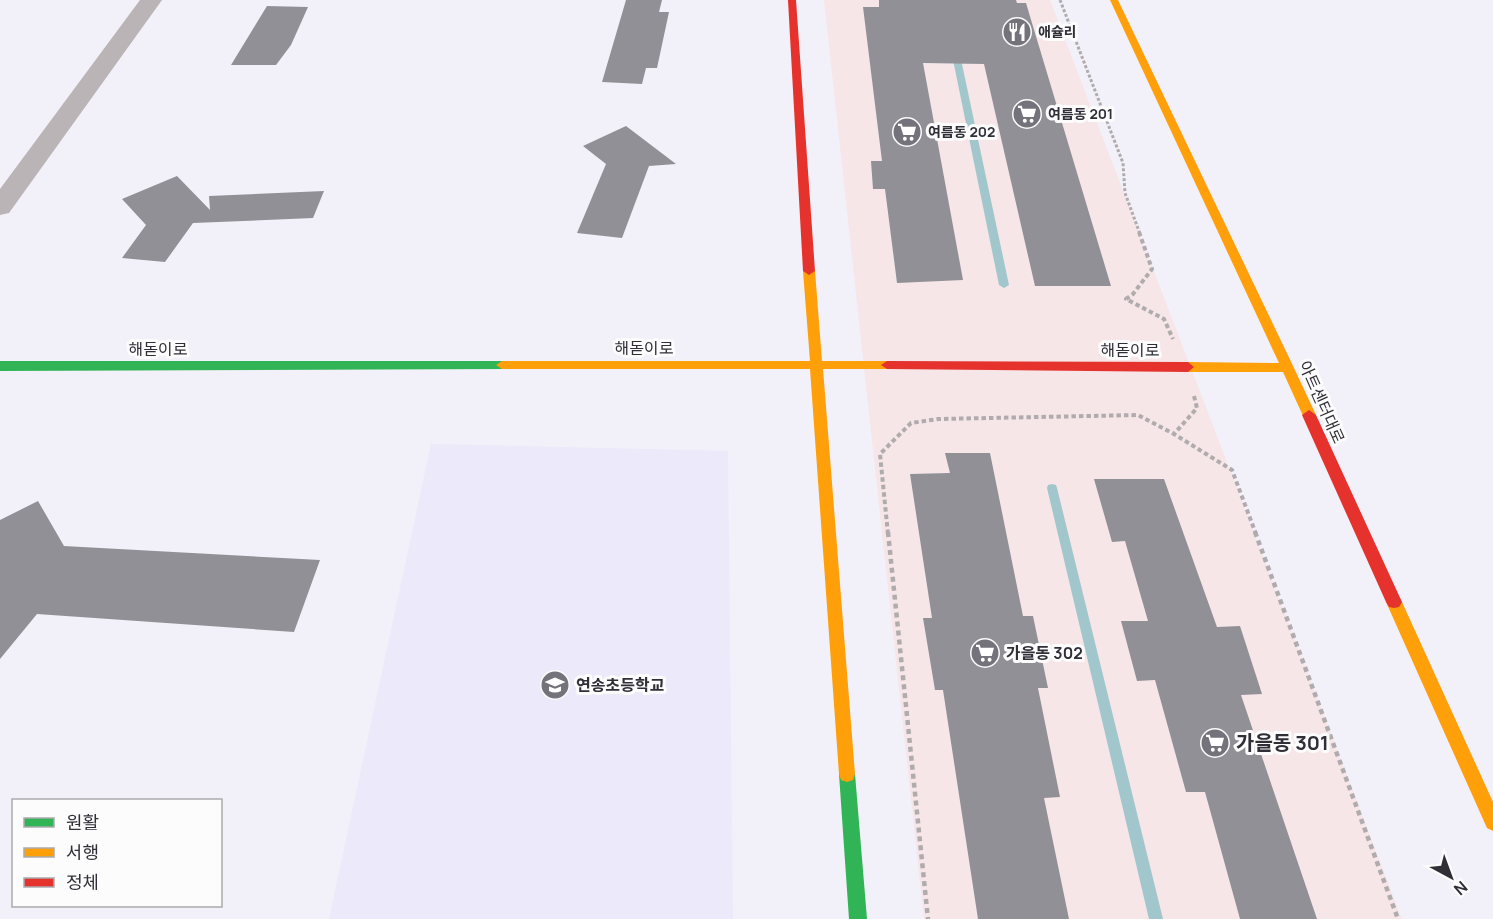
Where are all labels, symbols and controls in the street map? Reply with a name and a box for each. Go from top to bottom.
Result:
restaurant icon: 애슐리 [1001,16,1033,48]
place label: 애슐리 [1038,22,1077,41]
supermarket icon: 여름동 201 [1011,98,1043,130]
place label: 여름동 201 [1048,104,1113,123]
supermarket icon: 여름동 202 [891,116,923,148]
place label: 여름동 202 [928,122,995,141]
street label: 해돋이로 [615,337,674,359]
street label: 해돋이로 [129,338,188,360]
street label: 해돋이로 [1101,339,1160,361]
street label: 아트센터대로 [1294,357,1350,447]
supermarket icon: 가을동 302 [969,637,1001,669]
place label: 가을동 302 [1006,642,1083,664]
school or university icon: 연송초등학교 [539,669,571,701]
place label: 연송초등학교 [576,674,665,696]
supermarket icon: 가을동 301 [1199,727,1231,759]
place label: 가을동 301 [1236,729,1329,756]
legend [12,799,222,907]
text: 원활 [66,810,99,834]
text: 서행 [66,840,99,864]
north arrow [1421,847,1481,907]
text: 정체 [66,870,99,894]
text: N [1449,876,1472,900]

